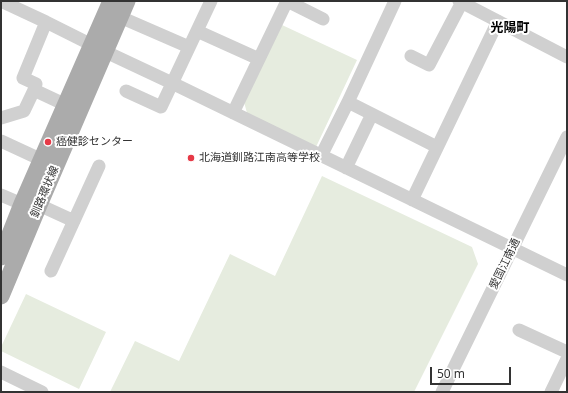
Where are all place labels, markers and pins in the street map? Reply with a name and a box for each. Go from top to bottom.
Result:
place label: 癌健診センター [56,135,133,149]
marker: 癌健診センター [43,137,53,147]
place label: 北海道釧路江南高等学校 [199,151,320,165]
marker: 北海道釧路江南高等学校 [186,153,196,163]

